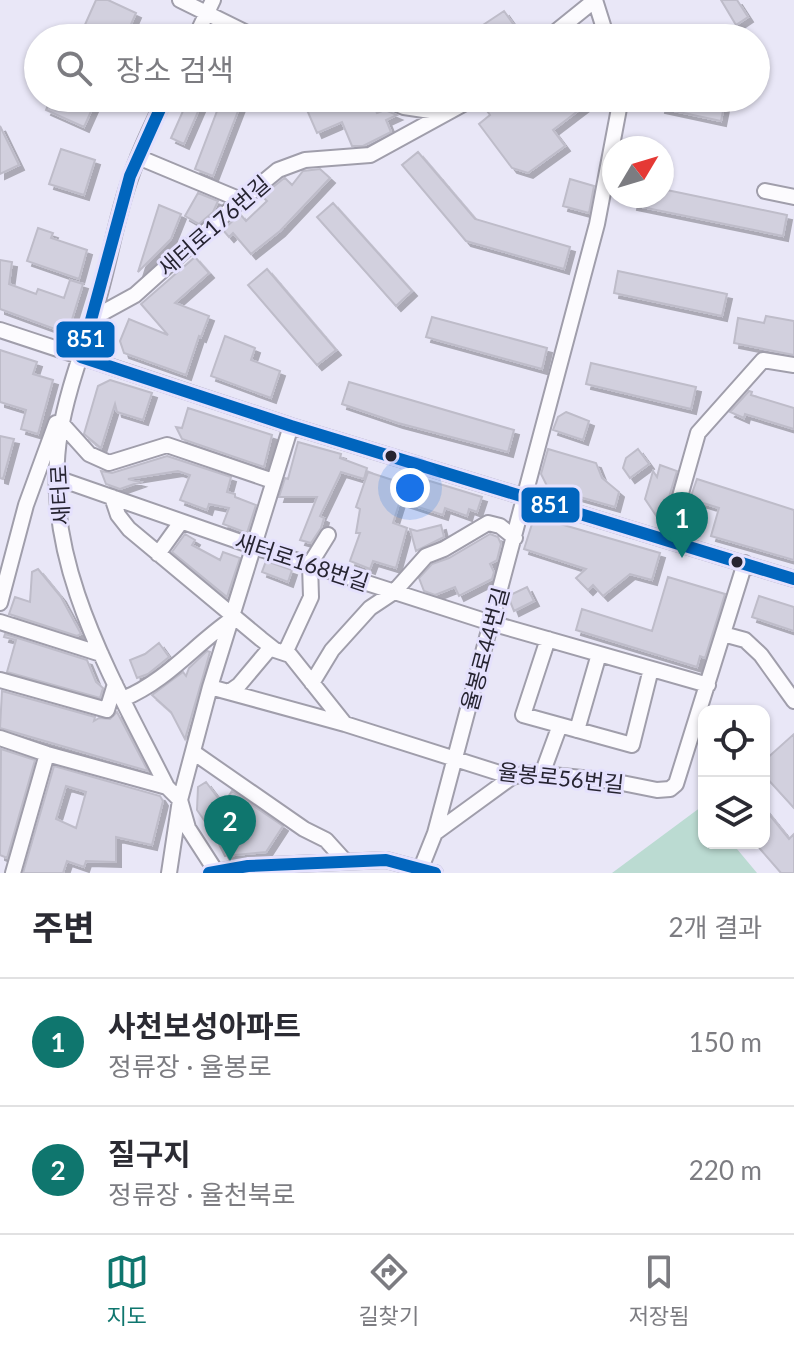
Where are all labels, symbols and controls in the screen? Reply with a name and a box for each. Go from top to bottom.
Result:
search box [24,24,770,112]
icon: search [52,46,96,90]
text: 장소 검색 [116,51,234,87]
north arrow [602,136,674,208]
street label: 새터로176번길 [152,170,275,282]
line badge: 851 [55,320,116,359]
text: 851 [67,325,105,352]
unlabelled marker [383,448,399,464]
street label: 새터로 [44,464,75,526]
your location [390,468,430,508]
line badge: 851 [520,486,581,524]
text: 851 [531,491,569,518]
pin: 1 [656,492,708,558]
street label: 새터로168번길 [232,527,373,596]
unlabelled marker [729,554,745,570]
street label: 율봉로44번길 [455,584,514,714]
map controls [698,705,770,849]
button: locate [698,705,770,777]
street label: 율봉로56번길 [497,757,625,798]
button: layers [698,777,770,849]
pin: 2 [204,795,256,861]
text: 주변 [32,906,95,947]
text: 2개 결과 [669,911,762,943]
text: 사천보성아파트 [108,1007,301,1043]
text: 1 [50,1026,66,1058]
text: 150 m [689,1026,762,1058]
text: 정류장 · 율봉로 [108,1050,272,1082]
text: 질구지 [108,1135,191,1171]
text: 2 [50,1154,66,1186]
text: 220 m [689,1154,762,1186]
text: 정류장 · 율천북로 [108,1178,296,1210]
tab: 지도 [105,1250,149,1330]
tab: 길찾기 [358,1250,419,1330]
tab: 저장됨 [628,1250,689,1330]

